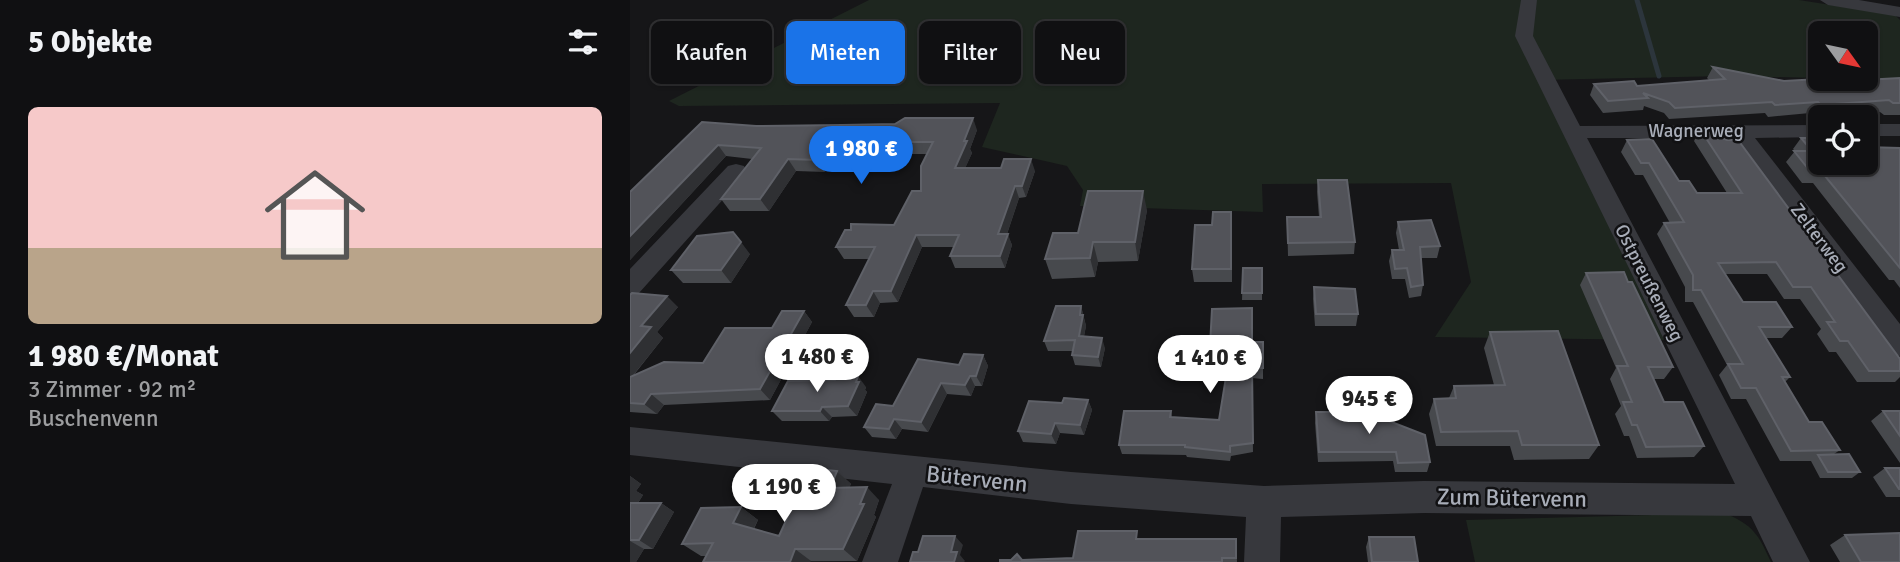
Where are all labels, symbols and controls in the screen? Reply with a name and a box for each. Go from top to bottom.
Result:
chip: Kaufen [651,21,772,84]
chip: Mieten [786,21,905,84]
chip: Filter [919,21,1021,84]
chip: Neu [1035,21,1125,84]
north arrow [1808,21,1878,91]
map controls [1808,21,1878,175]
icon: filters [564,23,602,61]
text: 5 Objekte [28,24,152,61]
button: locate [1808,105,1878,175]
street label: Wagnerweg [1648,119,1744,143]
pin: 1 980 € [796,127,926,186]
text: 1 980 € [825,134,897,163]
icon: home [252,152,378,278]
street label: Zelterweg [1785,198,1853,278]
street label: Ostpreußenweg [1609,220,1689,346]
pin: 1 480 € [752,334,882,394]
pin: 1 410 € [1145,336,1275,395]
text: 1 980 €/Monat [28,338,219,375]
text: 1 480 € [781,342,853,371]
text: 1 410 € [1174,343,1246,372]
text: 3 Zimmer · 92 m² [28,375,196,404]
pin: 945 € [1320,376,1418,436]
text: 945 € [1342,384,1396,413]
text: Buschenvenn [28,404,158,433]
street label: Bütervenn [925,459,1029,499]
pin: 1 190 € [719,464,849,524]
text: 1 190 € [748,472,820,501]
street label: Zum Bütervenn [1437,482,1587,514]

